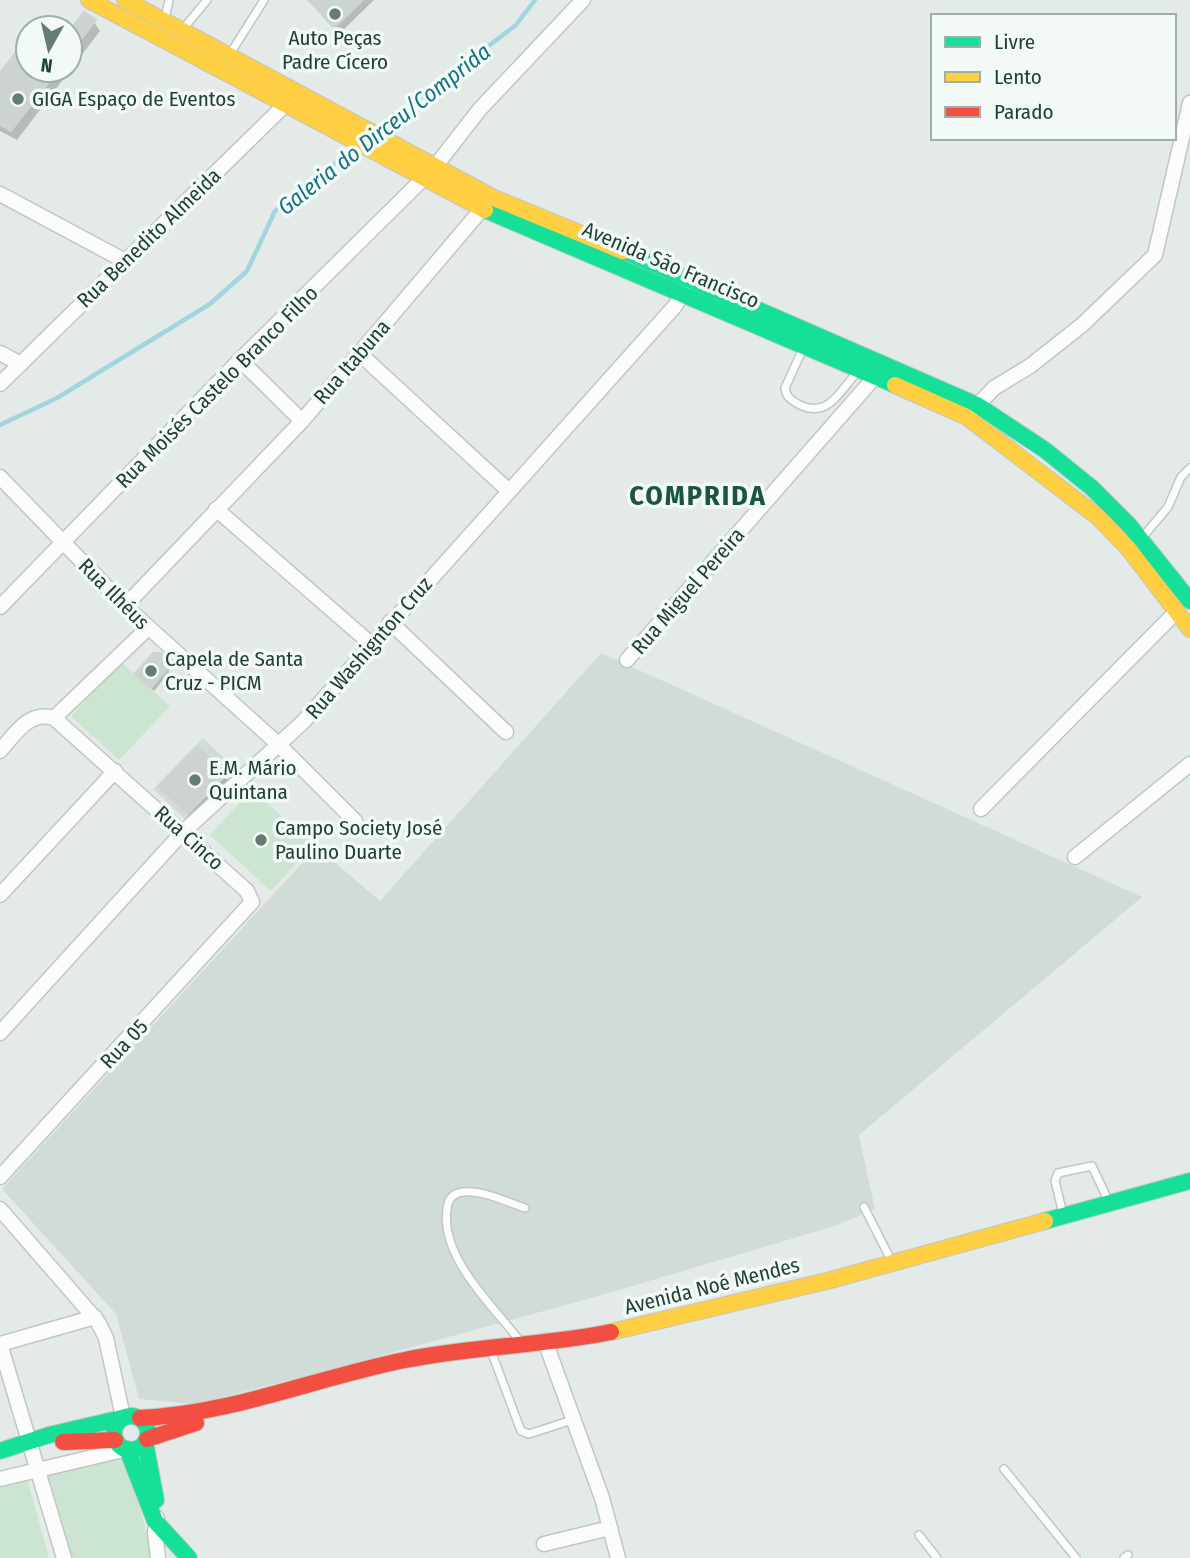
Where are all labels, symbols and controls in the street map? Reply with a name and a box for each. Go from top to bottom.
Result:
marker: Auto Peças Padre Cícero [327,6,343,22]
north arrow [14,14,84,84]
legend [931,14,1176,140]
place label: Auto Peças Padre Cícero [282,25,388,75]
text: Livre [994,29,1035,55]
water label: Galeria do Dirceu/Comprida [272,37,496,221]
text: N [39,53,54,78]
text: Lento [994,64,1042,90]
place label: GIGA Espaço de Eventos [32,86,235,112]
marker: GIGA Espaço de Eventos [10,91,26,107]
text: Parado [994,99,1053,125]
street label: Rua Benedito Almeida [72,163,226,313]
street label: Avenida São Francisco [579,216,763,314]
street label: Rua Moisés Castelo Branco Filho [110,280,324,494]
street label: Rua Itabuna [308,314,396,410]
district label: COMPRIDA [629,479,767,512]
street label: Rua Miguel Pereira [626,522,750,660]
street label: Rua Ilhéus [73,553,155,635]
street label: Rua Washignton Cruz [300,572,438,724]
place label: Capela de Santa Cruz - PICM [165,646,303,696]
marker: Capela de Santa Cruz - PICM [143,663,159,679]
place label: E.M. Mário Quintana [209,755,297,805]
marker: E.M. Mário Quintana [187,772,203,788]
street label: Rua Cinco [149,800,229,876]
place label: Campo Society José Paulino Duarte [275,815,442,865]
marker: Campo Society José Paulino Duarte [253,832,269,848]
street label: Rua 05 [95,1014,153,1074]
street label: Avenida Noé Mendes [622,1252,802,1320]

